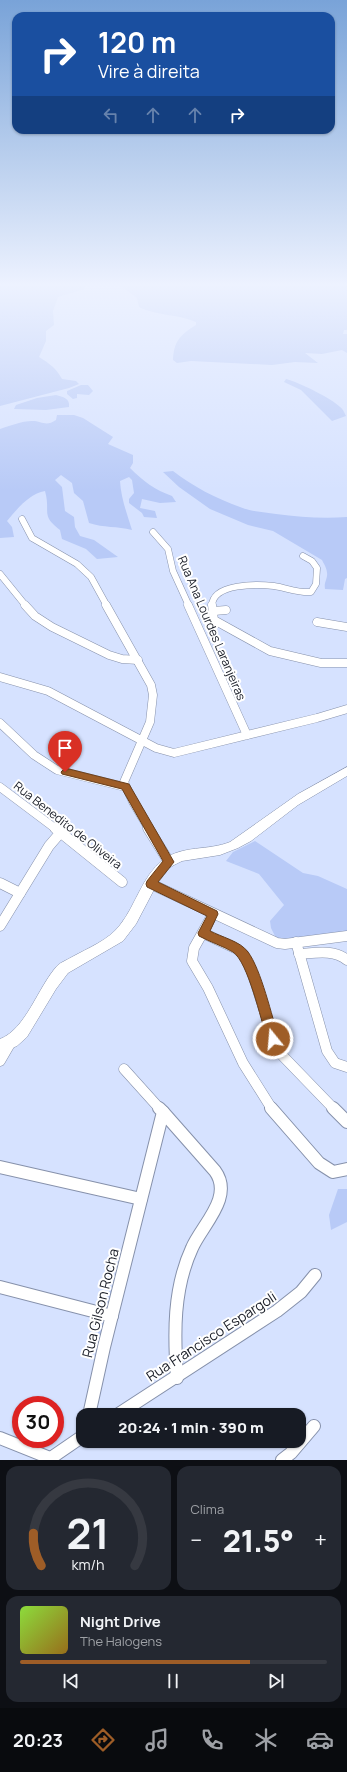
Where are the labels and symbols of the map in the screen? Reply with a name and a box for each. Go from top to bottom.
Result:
street label: Rua Ana Lourdes Laranjeiras [174,553,250,703]
pin [48,731,82,772]
street label: Rua Benedito de Oliveira [10,777,126,873]
position arrow [252,1018,294,1060]
street label: Rua Gilson Rocha [77,1246,123,1360]
street label: Rua Francisco Espargoli [142,1287,280,1385]
speed limit sign: 30 [12,1396,64,1448]

